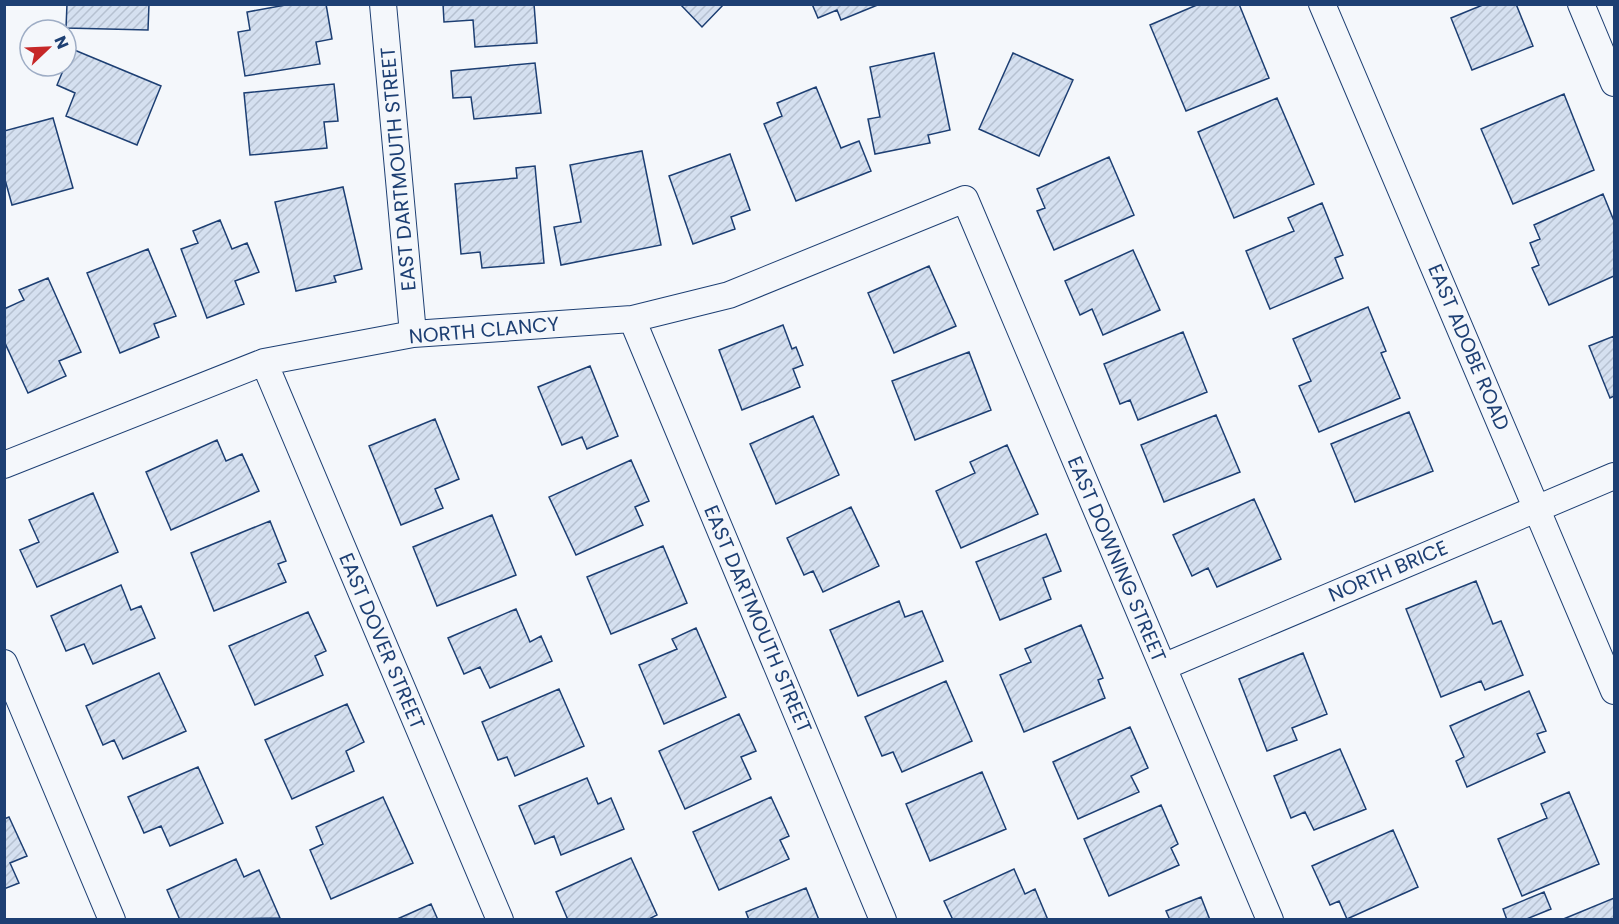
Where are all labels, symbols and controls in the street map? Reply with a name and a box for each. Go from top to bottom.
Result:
north arrow [18,18,78,78]
text: N [48,32,74,52]
street label: EAST DARTMOUTH STREET [373,46,423,292]
street label: EAST ADOBE ROAD [1421,259,1517,435]
street label: NORTH CLANCY [408,309,561,351]
street label: EAST DOWNING STREET [1061,452,1173,666]
street label: EAST DARTMOUTH STREET [697,501,819,737]
street label: NORTH BRICE [1324,533,1452,609]
street label: EAST DOVER STREET [332,549,432,734]

